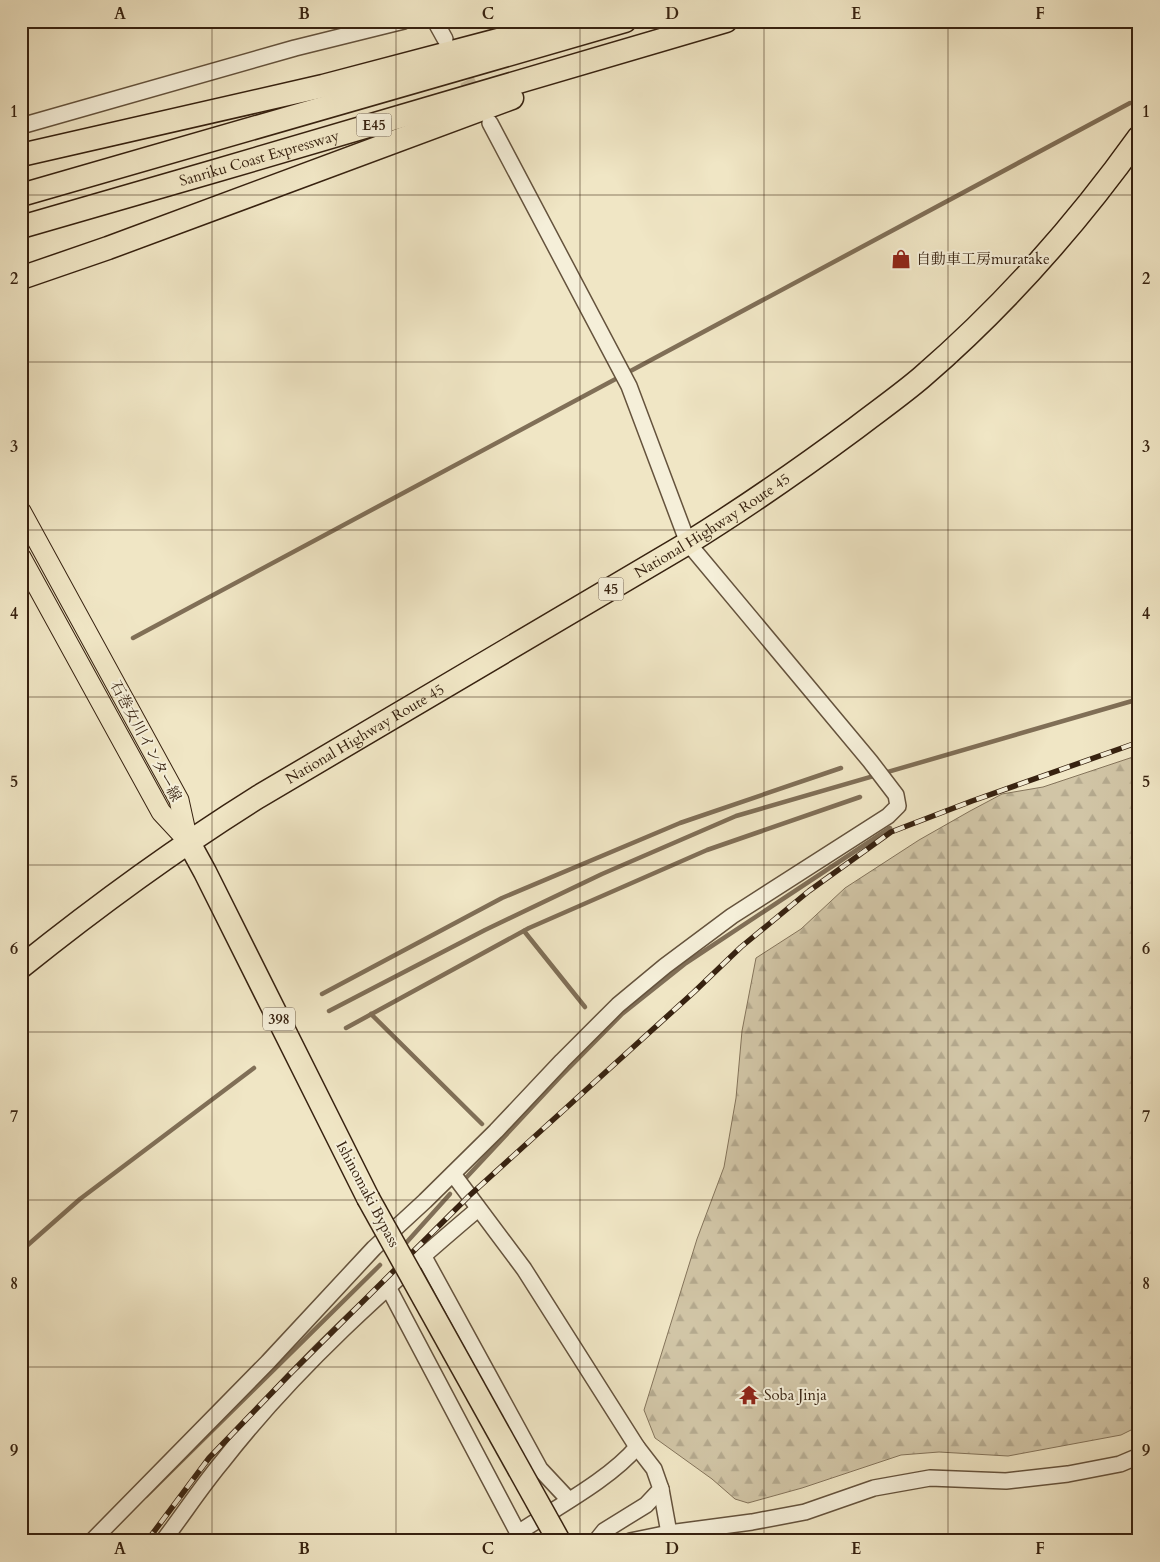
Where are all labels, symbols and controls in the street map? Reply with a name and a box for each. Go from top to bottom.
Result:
text: A [114,3,126,25]
text: B [298,3,310,25]
text: C [482,3,494,25]
text: D [665,3,679,25]
text: E [851,3,861,25]
text: F [1035,3,1045,25]
text: 1 [10,101,18,123]
text: 1 [1142,101,1150,123]
road number: E45 [356,114,392,136]
street label: Sanriku Coast Expressway [177,125,342,191]
shop icon: 自動車工房muratake [890,248,912,270]
place label: 自動車工房muratake [916,249,1050,269]
text: 2 [10,268,18,290]
text: 2 [1142,268,1150,290]
text: 3 [10,436,18,458]
text: 3 [1142,436,1150,458]
street label: National Highway Route 45 [631,469,794,582]
road number: 45 [598,578,624,600]
text: 4 [10,603,18,625]
text: 4 [1142,603,1150,625]
street label: 石巻女川インター線 [106,677,186,805]
street label: National Highway Route 45 [282,679,448,788]
text: 5 [10,771,18,793]
text: 5 [1142,771,1150,793]
text: 6 [10,938,18,960]
text: 6 [1142,938,1150,960]
road number: 398 [263,1008,295,1030]
text: 7 [10,1106,18,1128]
text: 7 [1142,1106,1150,1128]
street label: Ishinomaki Bypass [332,1138,404,1250]
text: 8 [10,1273,18,1295]
text: 8 [1142,1273,1150,1295]
temple icon: Soba Jinja [738,1384,760,1406]
place label: Soba Jinja [764,1385,827,1405]
text: 9 [10,1440,18,1462]
text: 9 [1142,1440,1150,1462]
text: A [114,1538,126,1560]
text: B [298,1538,310,1560]
text: C [482,1538,494,1560]
text: D [665,1538,679,1560]
text: E [851,1538,861,1560]
text: F [1035,1538,1045,1560]

